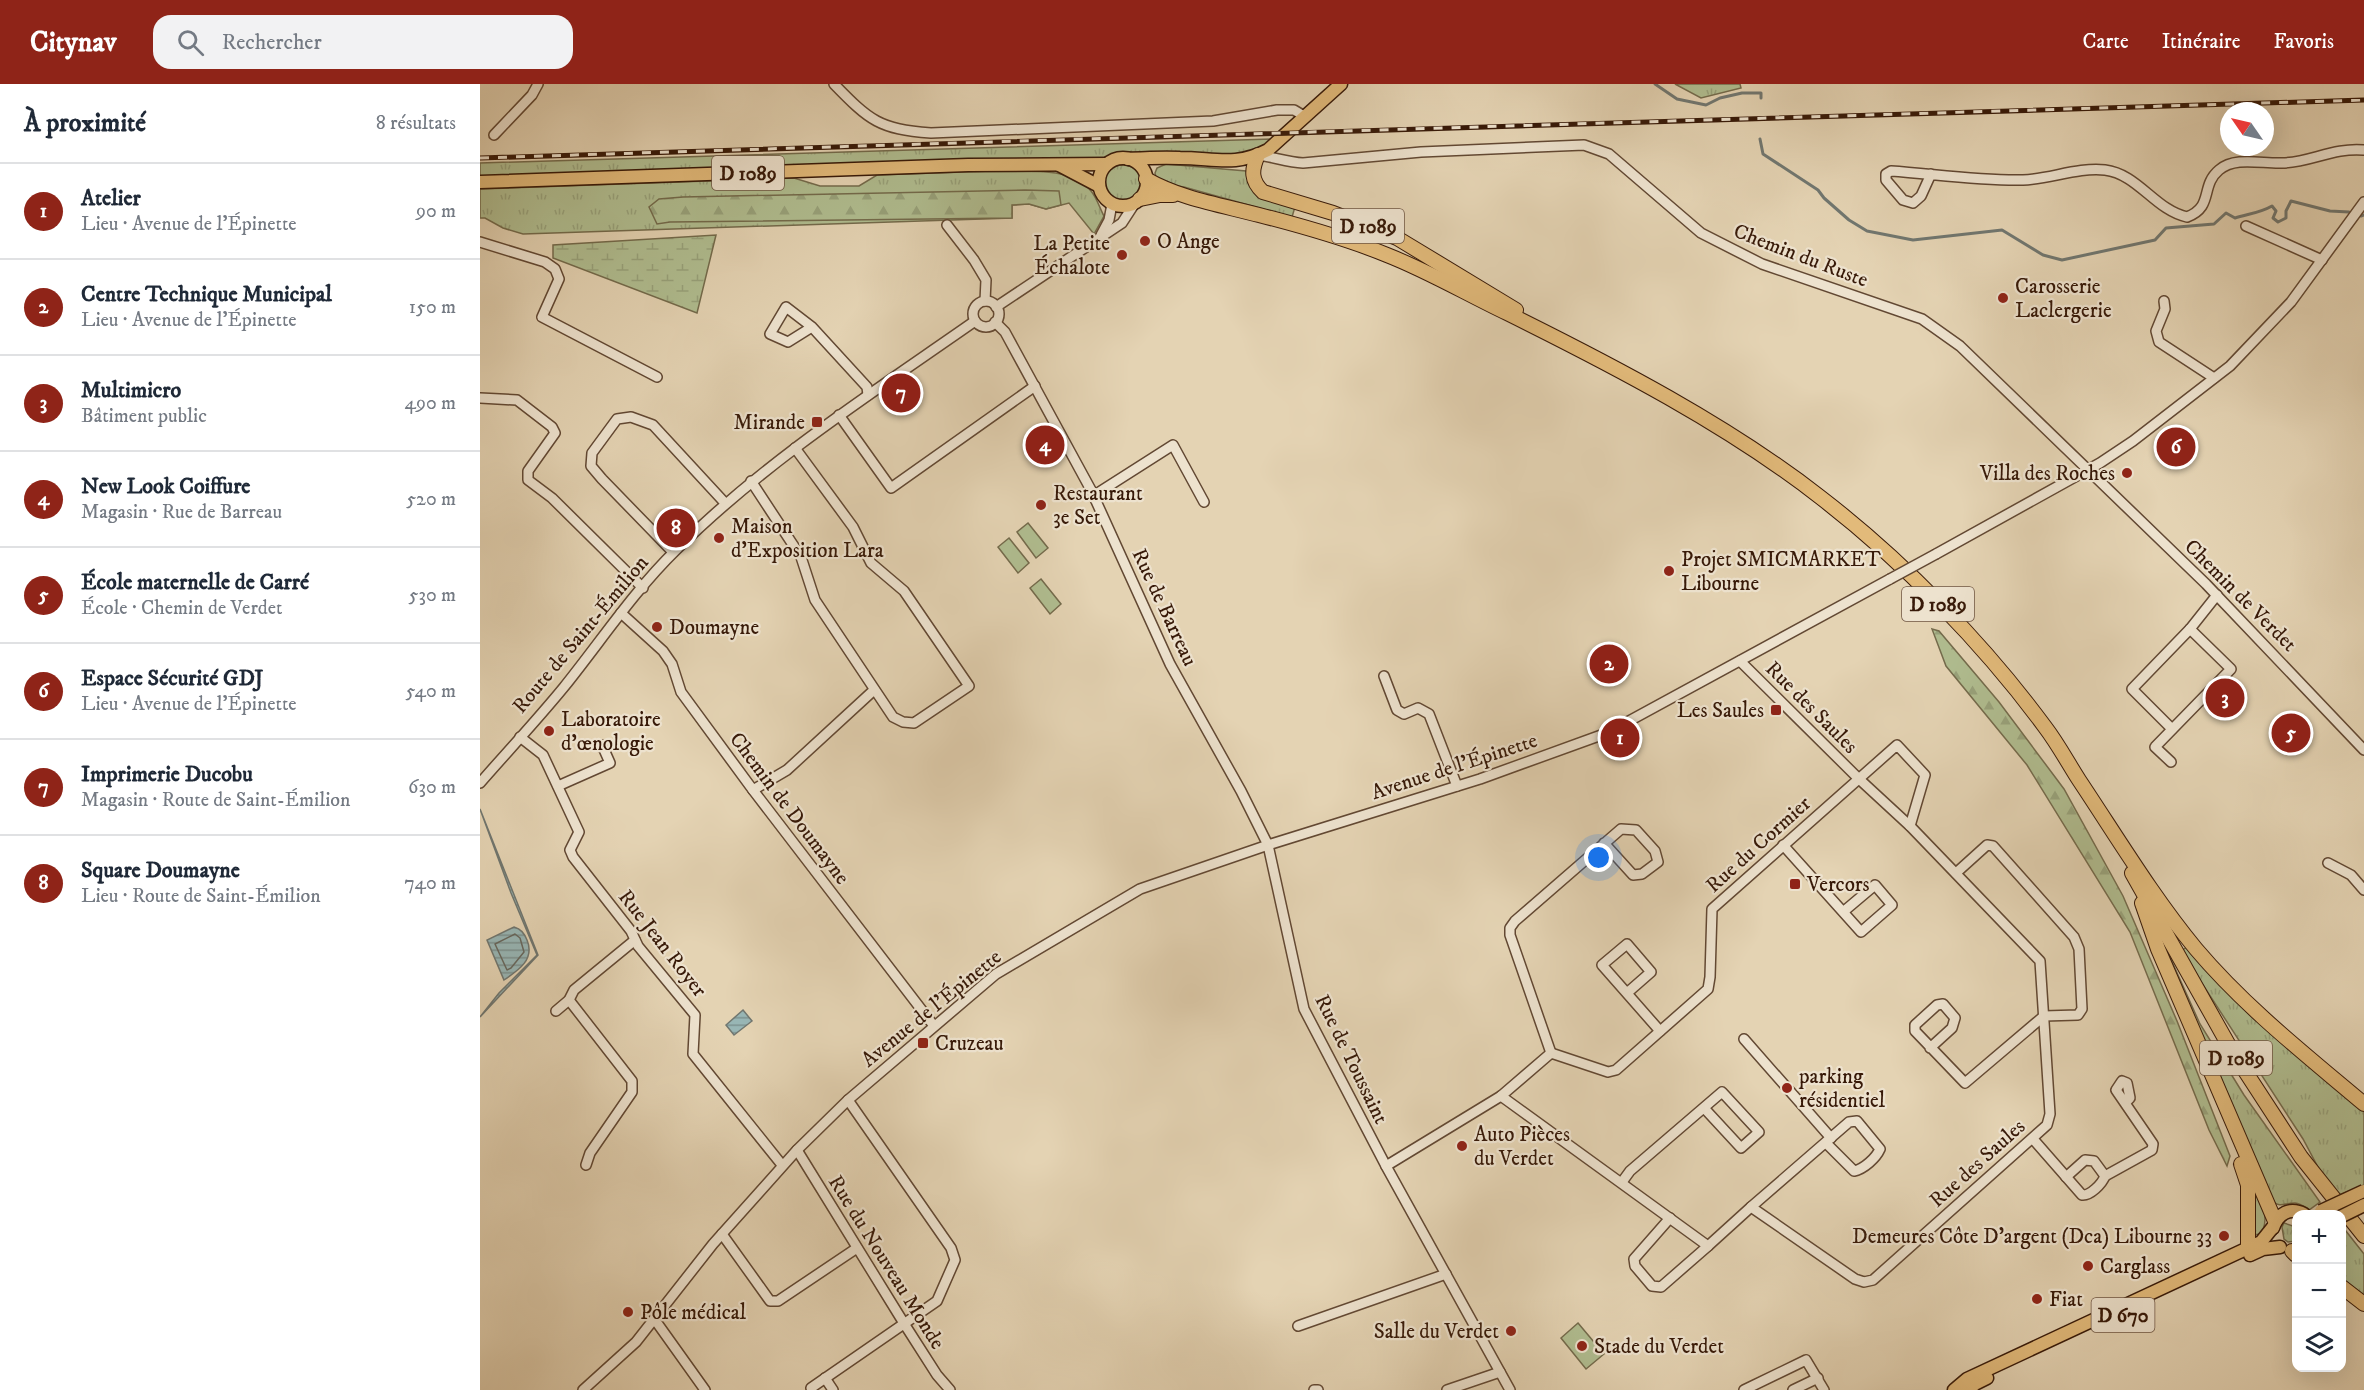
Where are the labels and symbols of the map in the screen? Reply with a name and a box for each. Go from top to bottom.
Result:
north arrow [2220,102,2274,156]
road number: D 1089 [712,156,784,190]
road number: D 1089 [1332,209,1404,243]
street label: Chemin du Ruste [1730,218,1872,294]
place label: O Ange [1157,229,1220,255]
place label: La Petite Échalote [1033,231,1110,281]
marker: O Ange [1138,234,1152,248]
marker: La Petite Échalote [1115,248,1129,262]
place label: Carosserie Laclergerie [2015,274,2112,324]
marker: Carosserie Laclergerie [1996,291,2010,305]
pin: 7 [882,370,920,416]
place label: Mirande [734,410,805,436]
marker: Mirande [810,415,824,429]
pin: 4 [1026,422,1064,468]
pin: 6 [2156,424,2196,470]
place label: Villa des Roches [1979,461,2115,487]
marker: Villa des Roches [2120,466,2134,480]
place label: Restaurant 3e Set [1053,481,1143,531]
marker: Restaurant 3e Set [1034,498,1048,512]
pin: 8 [656,506,696,550]
place label: Maison d'Exposition Lara [731,514,884,564]
marker: Maison d'Exposition Lara [712,531,726,545]
street label: Chemin de Verdet [2179,534,2302,658]
street label: Rue de Barreau [1126,545,1203,670]
place label: Projet SMICMARKET Libourne [1681,547,1881,597]
street label: Route de Saint-Émilion [506,550,654,719]
marker: Projet SMICMARKET Libourne [1662,564,1676,578]
road number: D 1089 [1902,587,1974,621]
place label: Doumayne [669,615,759,641]
marker: Doumayne [650,620,664,634]
pin: 2 [1590,642,1628,686]
street label: Rue des Saules [1760,656,1863,759]
pin: 3 [2206,676,2244,720]
place label: Les Saules [1677,698,1764,724]
marker: Les Saules [1769,703,1783,717]
place label: Laboratoire d'œnologie [561,707,661,757]
pin: 5 [2272,710,2310,756]
pin: 1 [1600,716,1640,760]
marker: Laboratoire d'œnologie [542,724,556,738]
street label: Chemin de Doumayne [723,727,855,890]
street label: Avenue de l'Épinette [1368,727,1541,806]
street label: Rue du Cormier [1701,791,1817,899]
your location [1584,843,1613,872]
place label: Vercors [1806,872,1870,898]
marker: Vercors [1788,877,1802,891]
street label: Rue Jean Royer [612,885,712,1003]
street label: Avenue de l'Épinette [856,943,1007,1073]
street label: Rue de Toussaint [1309,990,1394,1129]
place label: Cruzeau [935,1031,1004,1057]
marker: Cruzeau [916,1036,930,1050]
road number: D 1089 [2200,1041,2272,1075]
place label: parking résidentiel [1798,1064,1886,1114]
marker: parking résidentiel [1780,1081,1794,1095]
street label: Rue des Saules [1924,1114,2031,1214]
place label: Auto Pièces du Verdet [1474,1122,1570,1172]
marker: Auto Pièces du Verdet [1455,1139,1469,1153]
street label: Rue du Nouveau Monde [822,1171,950,1355]
place label: Demeures Côte D'argent (Dca) Libourne 33 [1852,1224,2212,1250]
marker: Demeures Côte D'argent (Dca) Libourne 33 [2217,1229,2231,1243]
place label: Carglass [2100,1254,2170,1280]
marker: Carglass [2081,1259,2095,1273]
place label: Fiat [2049,1287,2083,1313]
marker: Fiat [2030,1292,2044,1306]
road number: D 670 [2092,1298,2154,1332]
place label: Pôle médical [640,1300,747,1326]
marker: Pôle médical [621,1305,635,1319]
place label: Salle du Verdet [1374,1319,1499,1345]
marker: Salle du Verdet [1504,1324,1518,1338]
place label: Stade du Verdet [1594,1334,1724,1360]
marker: Stade du Verdet [1575,1339,1589,1353]

